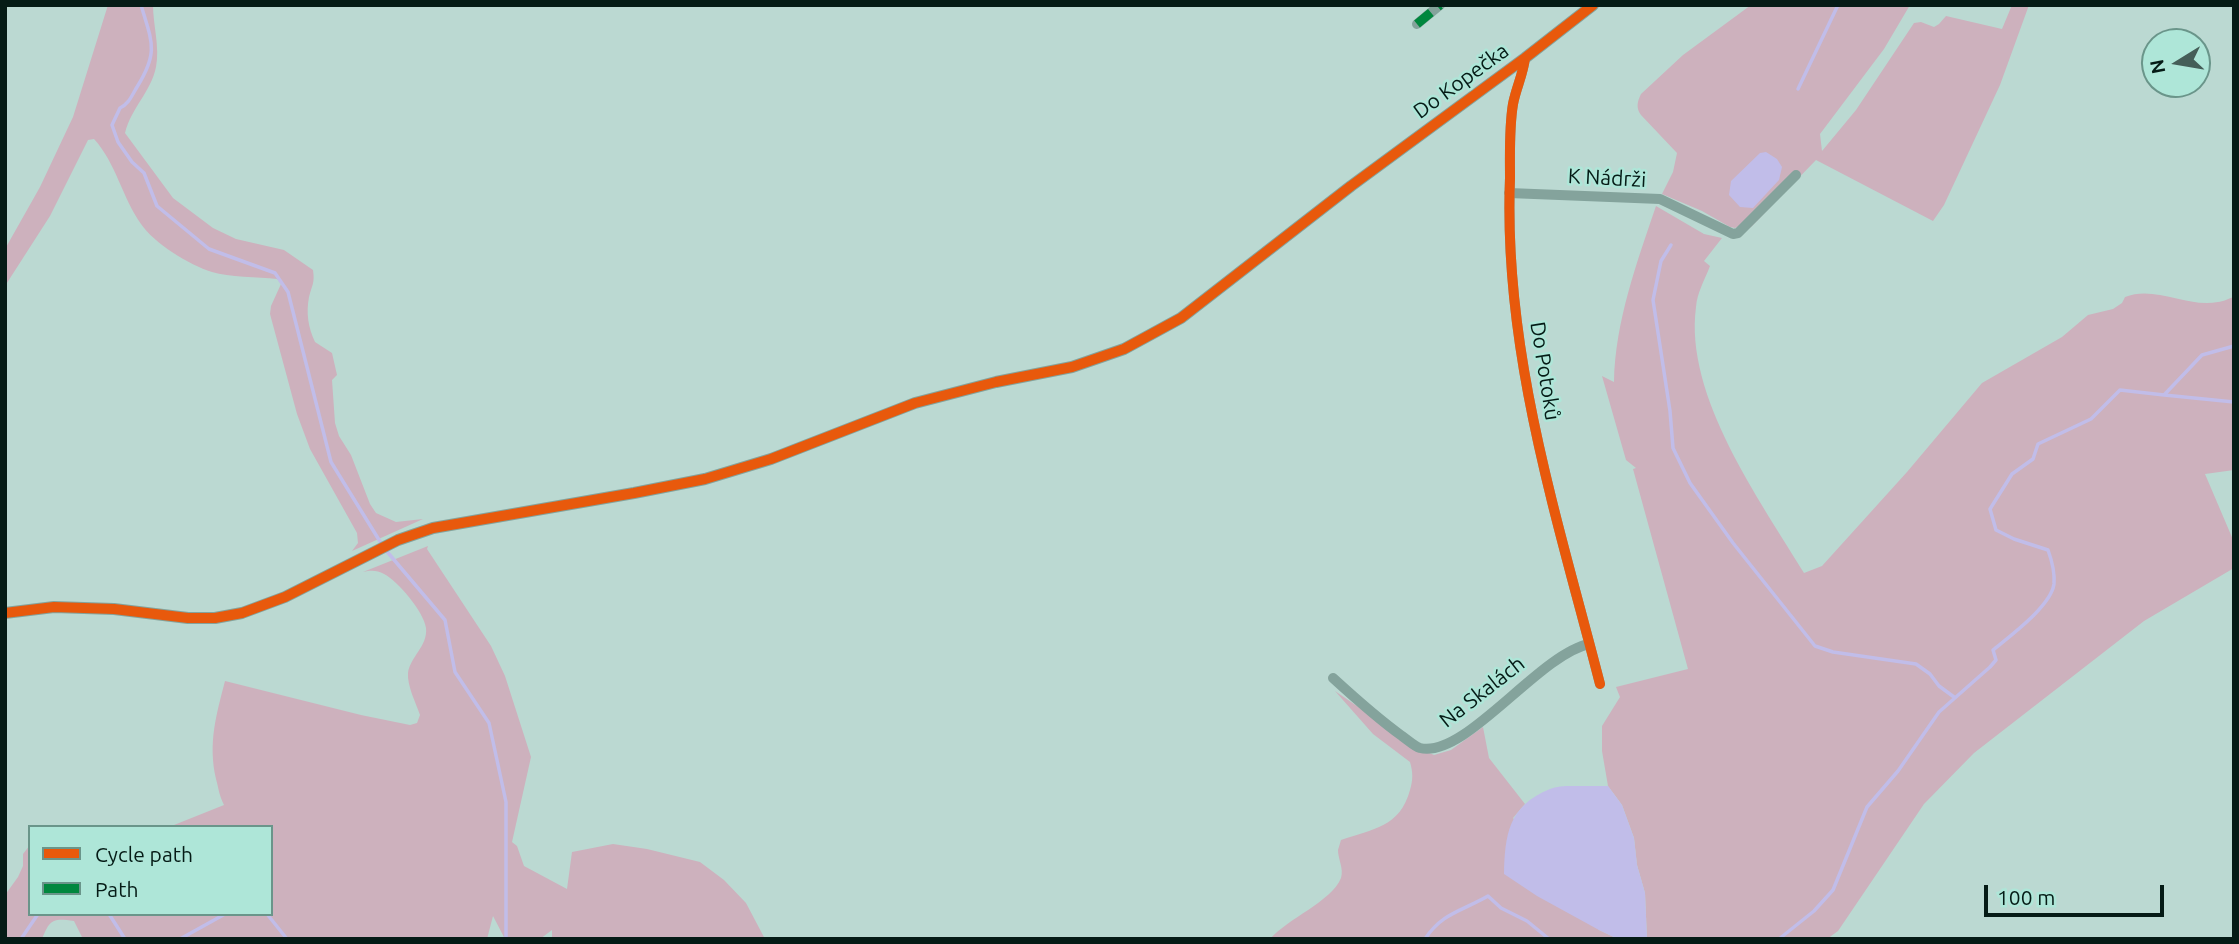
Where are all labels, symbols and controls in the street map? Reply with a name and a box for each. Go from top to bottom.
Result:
north arrow [2141,28,2211,98]
street label: Do Kopečka [1408,38,1514,124]
text: N [2145,58,2170,76]
street label: K Nádrži [1567,163,1647,193]
street label: Do Potoků [1525,320,1565,422]
street label: Na Skalách [1434,651,1530,733]
legend [28,825,273,916]
text: Cycle path [95,842,193,866]
scale bar [1987,870,2167,914]
text: Path [95,877,138,901]
text: 100 m [1997,885,2055,909]

